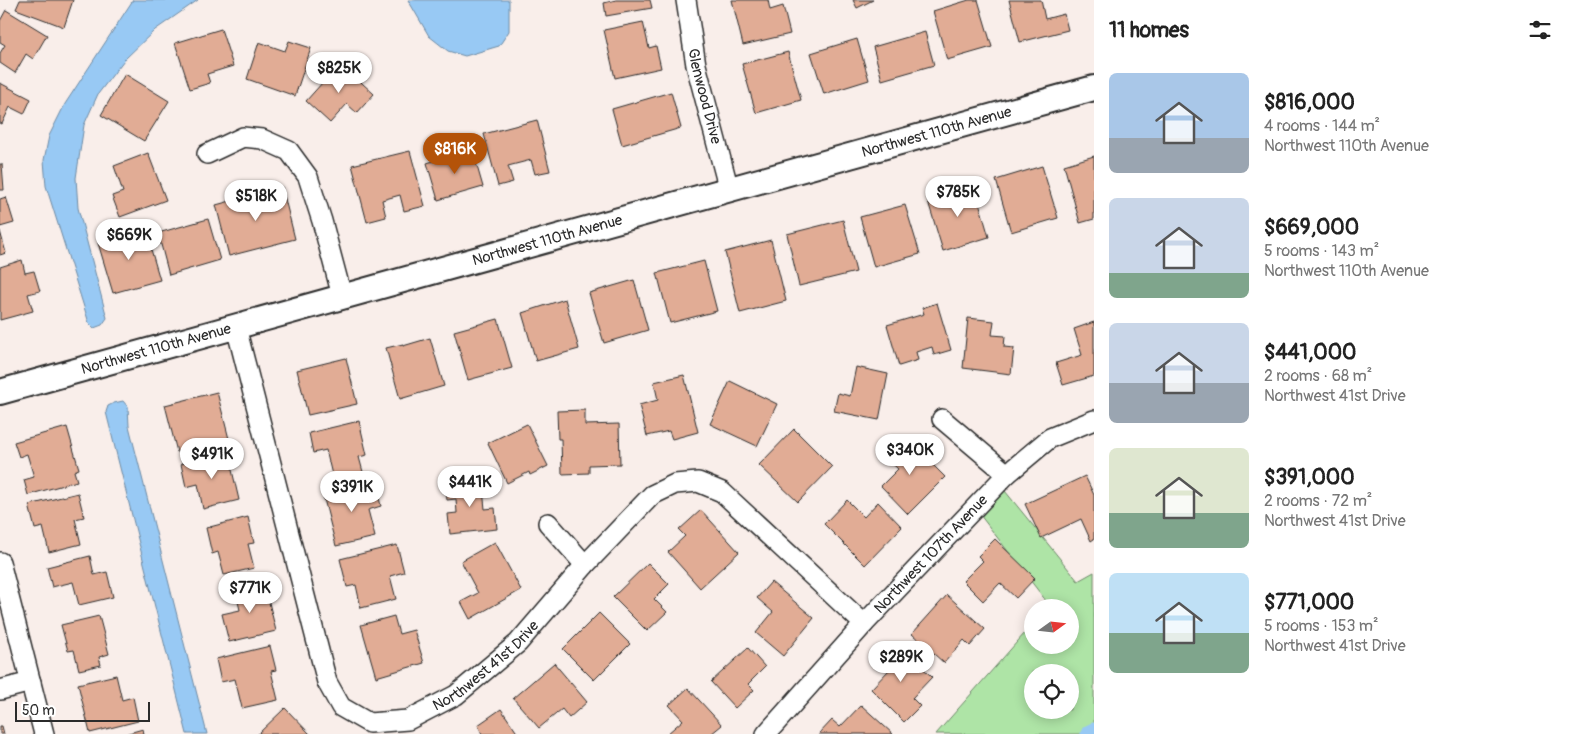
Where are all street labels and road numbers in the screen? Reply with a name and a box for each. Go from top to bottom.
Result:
street label: Glenwood Drive [684,47,726,147]
street label: Northwest 110th Avenue [859,102,1014,162]
street label: Northwest 110th Avenue [470,210,625,270]
street label: Northwest 110th Avenue [79,319,234,378]
street label: Northwest 107th Avenue [870,490,992,617]
street label: Northwest 41st Drive [429,616,543,715]

